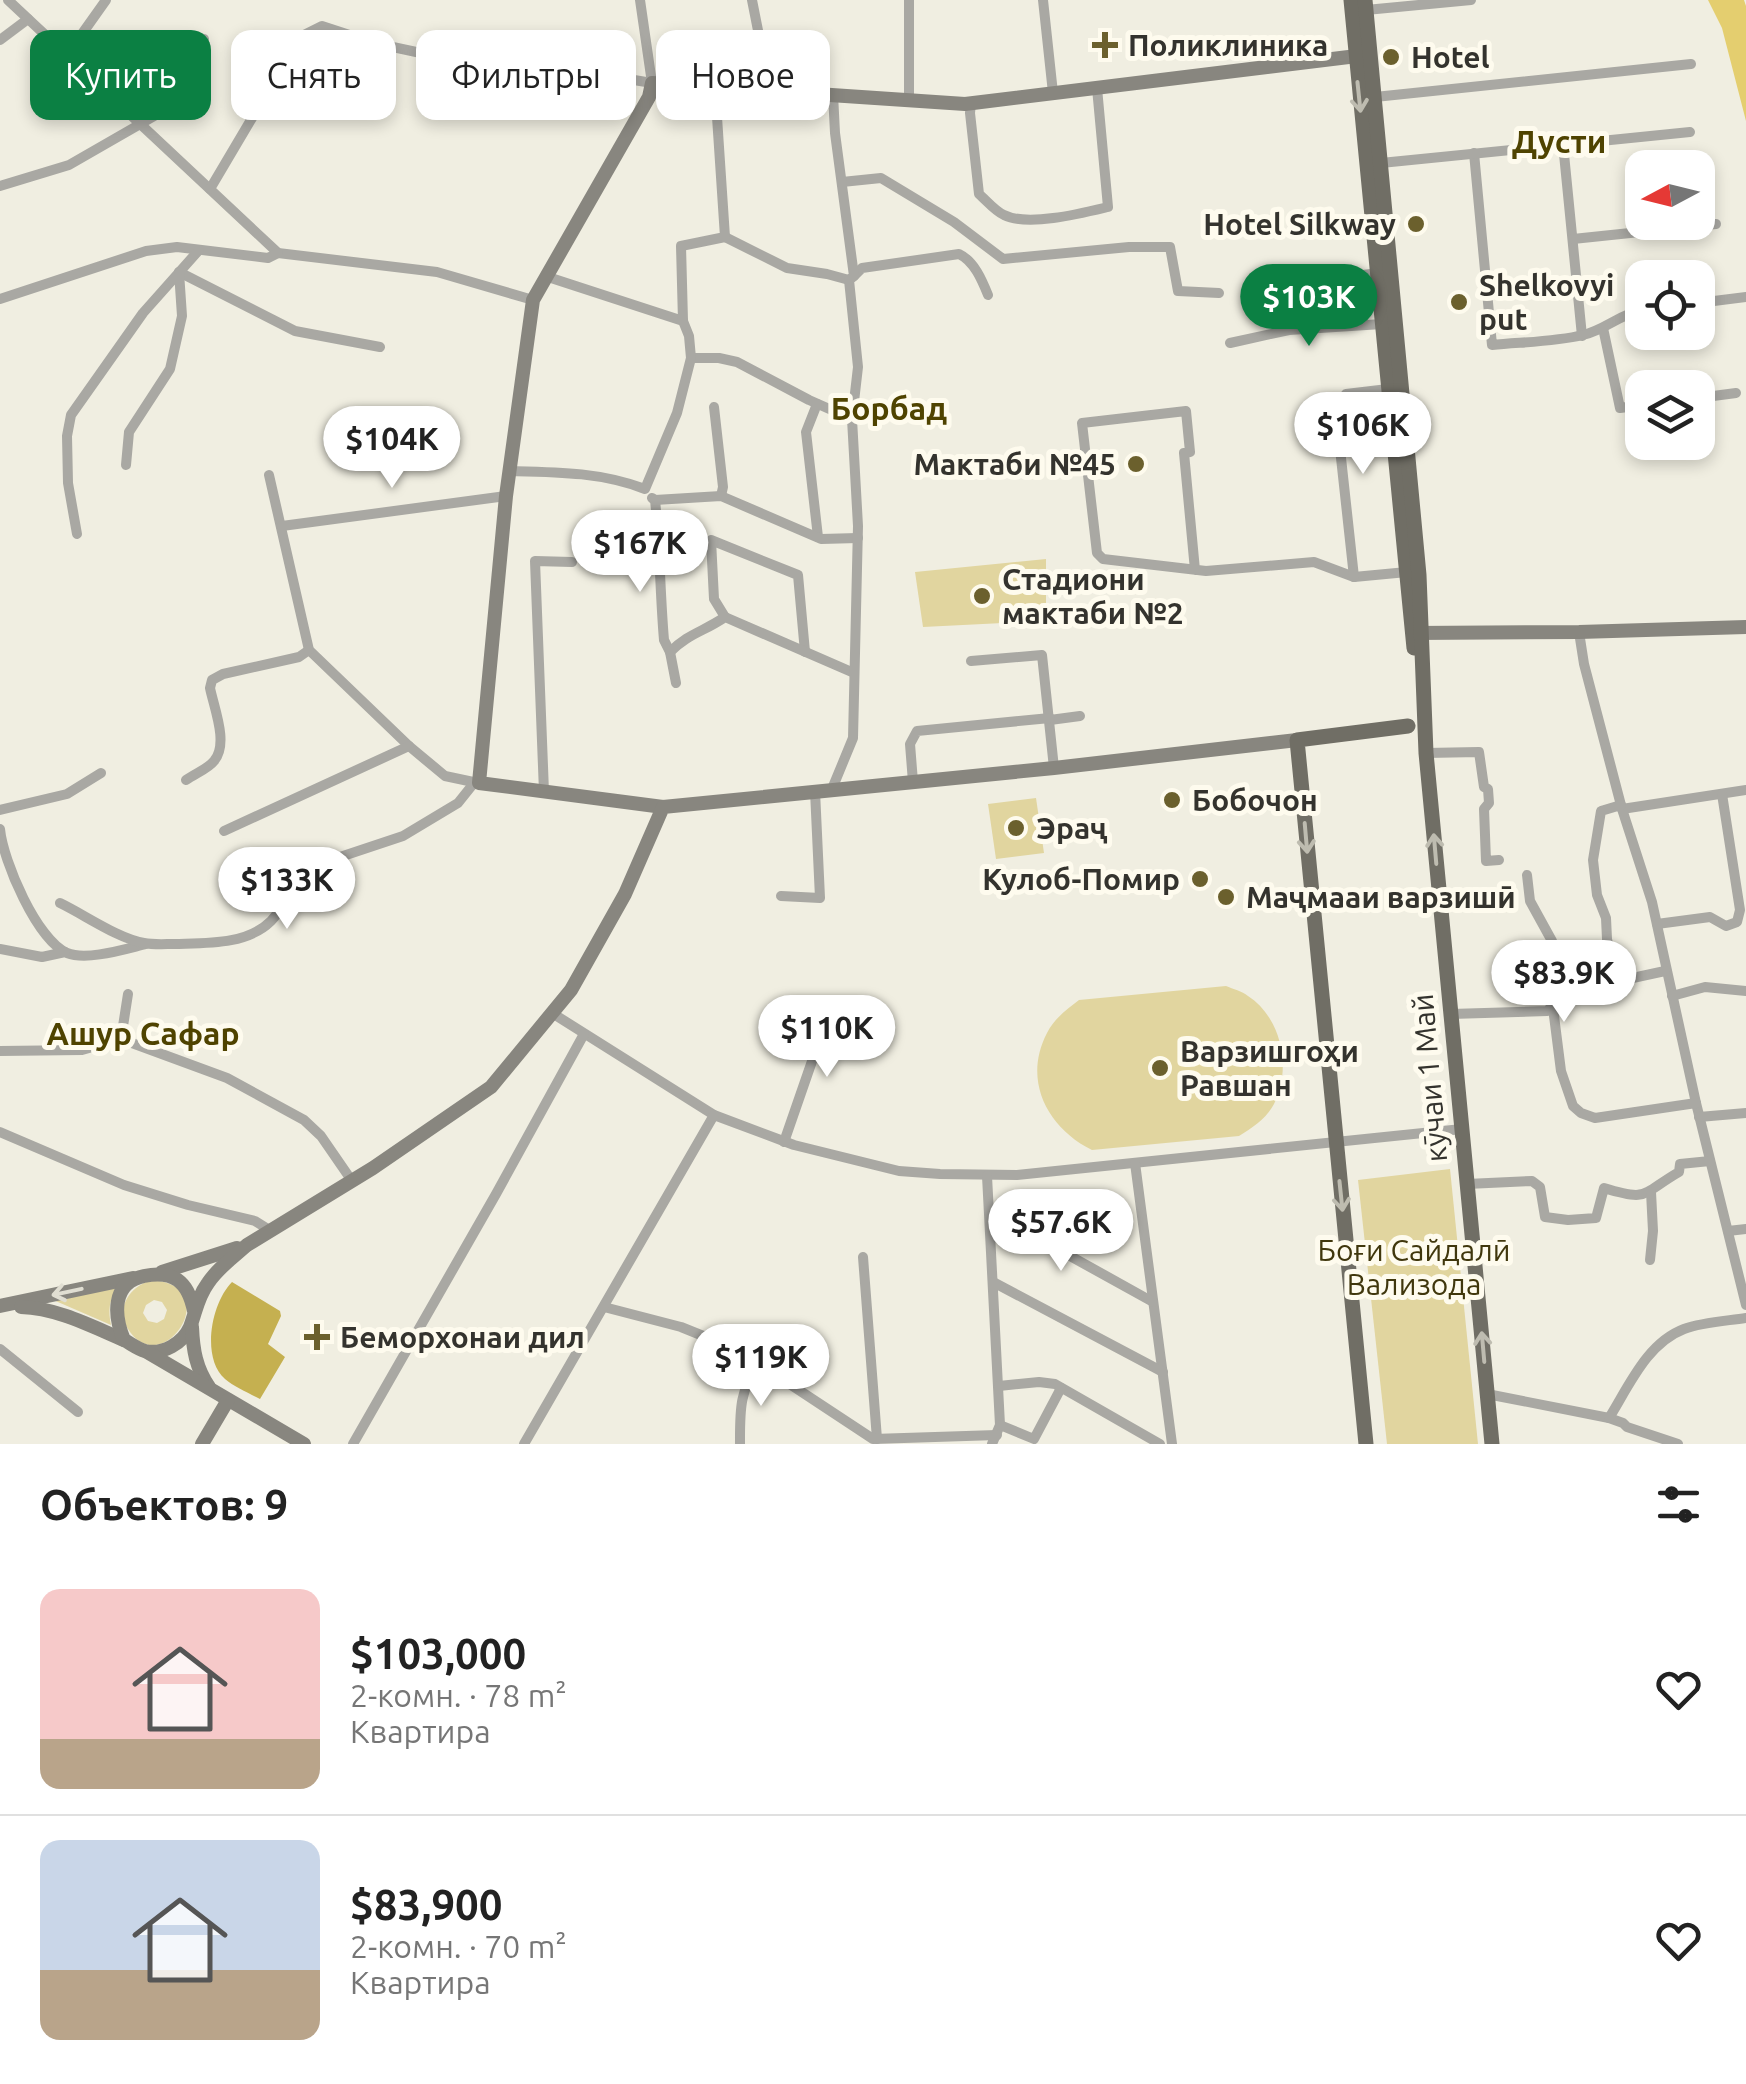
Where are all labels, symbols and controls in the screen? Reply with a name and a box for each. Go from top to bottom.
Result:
place label: Поликлиника [1128,28,1328,62]
chip: Купить [30,30,211,120]
chip: Снять [231,30,396,120]
chip: Фильтры [416,30,636,120]
chip: Новое [656,30,830,120]
marker: Поликлиника [1092,32,1118,58]
place label: Hotel [1411,40,1490,74]
marker: Hotel [1380,46,1402,68]
one-way arrow [1350,81,1369,113]
district label: Дусти [1512,123,1606,159]
north arrow [1625,150,1715,240]
map controls [1625,150,1715,460]
place label: Hotel Silkway [1203,207,1396,241]
marker: Hotel Silkway [1405,213,1427,235]
button: locate [1625,260,1715,350]
pin: $103K [1239,264,1379,349]
place label: Shelkovyi put [1479,268,1614,336]
text: $103K [1262,278,1356,314]
marker: Shelkovyi put [1448,291,1470,313]
button: layers [1625,370,1715,460]
district label: Борбад [831,390,947,426]
pin: $106K [1293,392,1433,477]
pin: $104K [322,406,462,491]
text: $106K [1316,406,1410,442]
text: $104K [345,420,439,456]
place label: Мактаби №45 [913,447,1116,481]
marker: Мактаби №45 [1125,453,1147,475]
pin: $167K [570,510,710,595]
text: $167K [593,524,687,560]
place label: Стадиони мактаби №2 [1002,562,1184,630]
marker: Стадиони мактаби №2 [971,585,993,607]
place label: Бобочон [1192,783,1318,817]
marker: Бобочон [1161,789,1183,811]
place label: Эраҷ [1036,811,1107,845]
marker: Эраҷ [1005,817,1027,839]
one-way arrow [1296,821,1315,853]
one-way arrow [1425,834,1444,866]
pin: $133K [217,847,357,932]
text: $133K [240,861,334,897]
place label: Кулоб-Помир [982,862,1180,896]
marker: Кулоб-Помир [1189,868,1211,890]
place label: Маҷмааи варзишӣ [1246,880,1516,914]
marker: Маҷмааи варзишӣ [1215,886,1237,908]
pin: $83.9K [1483,940,1645,1025]
text: $83.9K [1513,954,1615,990]
street label: кӯчаи 1 Май [1405,992,1453,1164]
pin: $110K [757,995,897,1080]
text: $110K [780,1009,874,1045]
district label: Ашур Сафар [46,1015,240,1051]
place label: Варзишгоҳи Равшан [1180,1034,1359,1102]
marker: Варзишгоҳи Равшан [1149,1057,1171,1079]
one-way arrow [1332,1179,1351,1211]
pin: $57.6K [980,1189,1142,1274]
text: $57.6K [1010,1203,1112,1239]
park label: Боғи Сайдалӣ Вализода [1318,1233,1510,1301]
one-way arrow [52,1283,84,1302]
place label: Беморхонаи дил [340,1320,585,1354]
marker: Беморхонаи дил [304,1324,330,1350]
pin: $119K [691,1324,831,1409]
one-way arrow [1473,1331,1492,1364]
text: $119K [714,1338,808,1374]
icon: filters [1651,1477,1706,1532]
text: Объектов: 9 [40,1481,288,1528]
icon: home [120,1629,240,1749]
text: $103,000 [350,1630,526,1677]
icon: heart [1651,1662,1706,1717]
text: 2-комн. · 78 m² [350,1677,567,1713]
text: Квартира [350,1713,491,1749]
icon: home [120,1880,240,2000]
text: $83,900 [350,1881,502,1928]
icon: heart [1651,1913,1706,1968]
text: 2-комн. · 70 m² [350,1928,567,1964]
text: Квартира [350,1964,491,2000]

